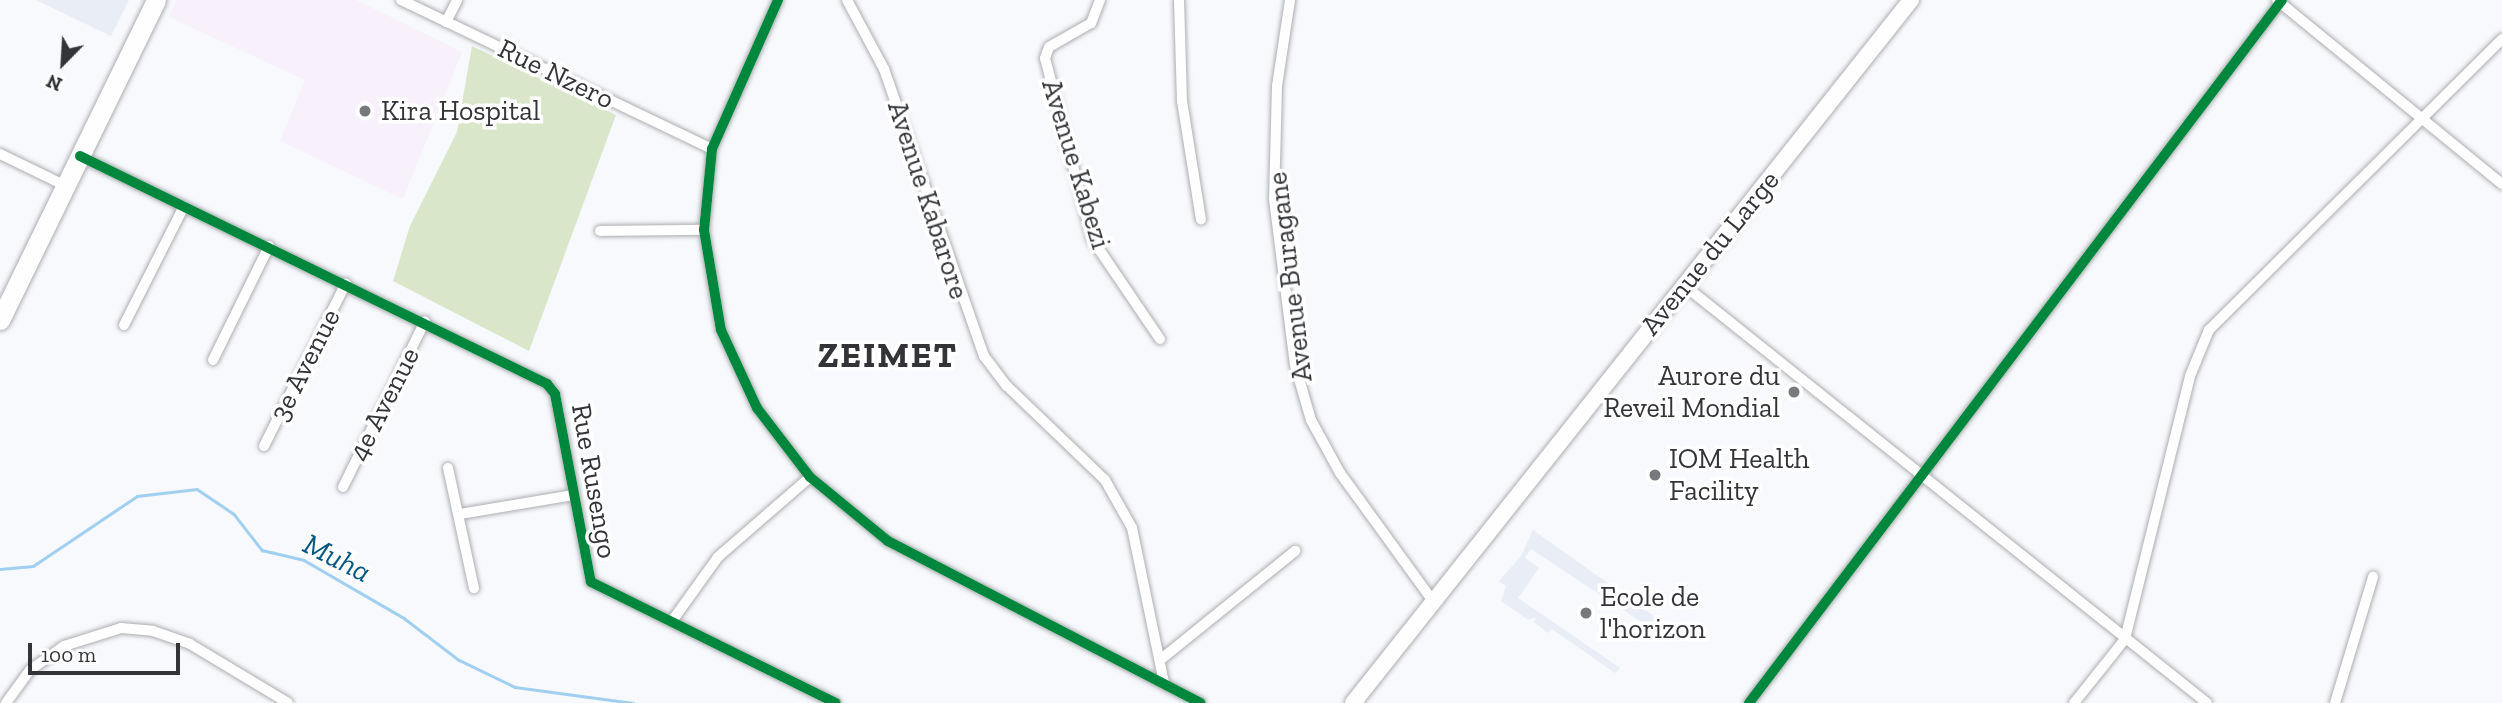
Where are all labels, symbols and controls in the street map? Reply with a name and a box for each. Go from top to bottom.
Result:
north arrow [28,28,98,98]
street label: Rue Nzero [493,32,619,116]
text: N [43,69,66,96]
street label: Avenue Kabezi [1034,75,1118,253]
place label: Kira Hospital [381,94,540,128]
street label: Avenue Kabarore [880,97,976,303]
marker: Kira Hospital [355,101,375,121]
street label: Avenue du Large [1634,164,1786,342]
street label: Avenue Buragane [1260,170,1320,384]
street label: 3e Avenue [262,303,348,427]
district label: ZEIMET [818,334,958,376]
street label: 4e Avenue [341,341,427,467]
place label: Aurore du Reveil Mondial [1603,359,1780,425]
marker: Aurore du Reveil Mondial [1786,384,1802,400]
street label: Rue Rusengo [564,401,624,561]
place label: IOM Health Facility [1669,442,1809,508]
marker: IOM Health Facility [1647,467,1663,483]
water label: Muha [297,526,377,590]
place label: Ecole de l'horizon [1600,580,1706,646]
marker: Ecole de l'horizon [1578,605,1594,621]
scale bar [32,630,184,674]
text: 100 m [41,642,96,667]

